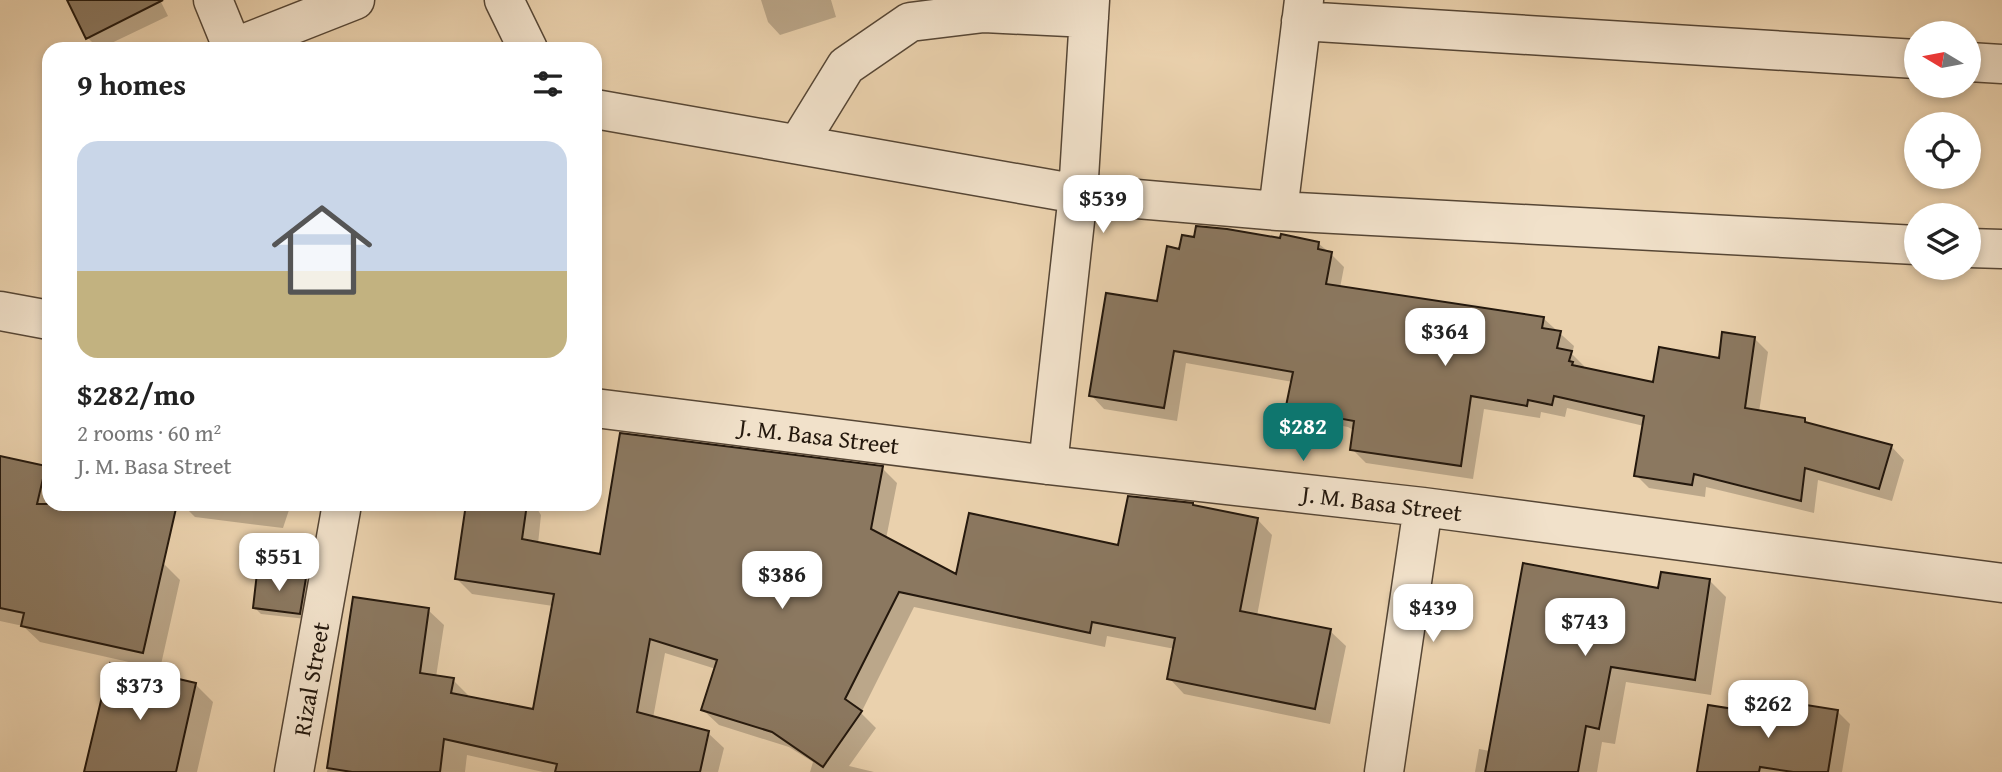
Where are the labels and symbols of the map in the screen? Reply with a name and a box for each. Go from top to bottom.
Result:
north arrow [1904,21,1981,98]
pin: $539 [1062,176,1144,235]
pin: $364 [1404,308,1486,368]
pin: $282 [1262,404,1344,463]
street label: J. M. Basa Street [734,408,902,463]
street label: J. M. Basa Street [1297,475,1465,530]
pin: $551 [238,534,320,593]
pin: $386 [741,552,823,611]
pin: $439 [1392,584,1474,644]
pin: $743 [1544,598,1626,658]
street label: Rizal Street [284,619,338,739]
pin: $373 [99,662,181,722]
pin: $262 [1727,680,1809,740]

